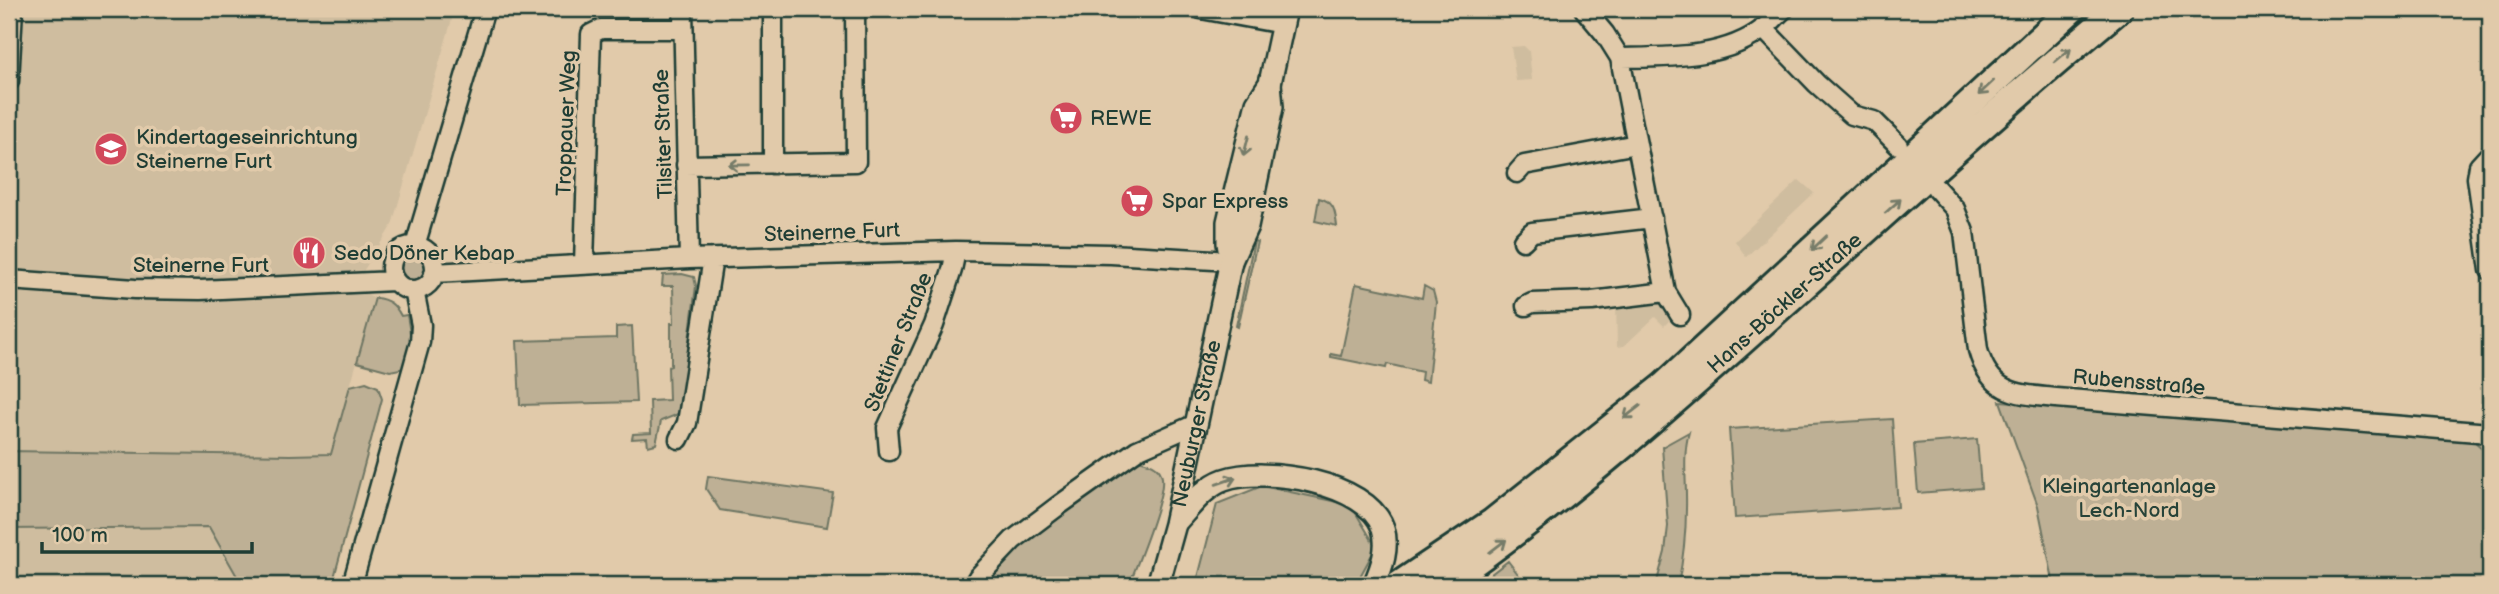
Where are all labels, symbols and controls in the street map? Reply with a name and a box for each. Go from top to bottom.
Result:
one-way arrow [2054,47,2072,63]
street label: Troppauer Weg [551,50,582,196]
street label: Tilsiter Straße [649,68,678,199]
one-way arrow [1978,80,1995,97]
supermarket icon: REWE [1047,99,1085,137]
place label: REWE [1090,106,1152,131]
place label: Kindertageseinrichtung Steinerne Furt [136,125,358,174]
school or university icon: Kindertageseinrichtung Steinerne Furt [92,130,130,168]
one-way arrow [1239,134,1252,157]
one-way arrow [727,158,750,172]
supermarket icon: Spar Express [1118,182,1156,220]
place label: Spar Express [1162,189,1288,214]
one-way arrow [1884,197,1901,214]
street label: Steinerne Furt [764,218,901,247]
street label: Hans-Böckler-Straße [1702,228,1867,379]
restaurant icon: Sedo Döner Kebap [290,234,328,272]
one-way arrow [1810,235,1828,251]
place label: Sedo Döner Kebap [334,241,515,266]
street label: Steinerne Furt [133,253,270,278]
street label: Stettiner Straße [859,269,938,416]
street label: Neuburger Straße [1167,338,1227,510]
street label: Rubensstraße [2072,364,2206,401]
one-way arrow [1624,404,1642,420]
one-way arrow [1215,474,1237,486]
park label: Kleingartenanlage Lech-Nord [2042,474,2216,523]
scale bar [42,510,252,554]
text: 100 m [52,523,108,548]
one-way arrow [1488,539,1507,553]

